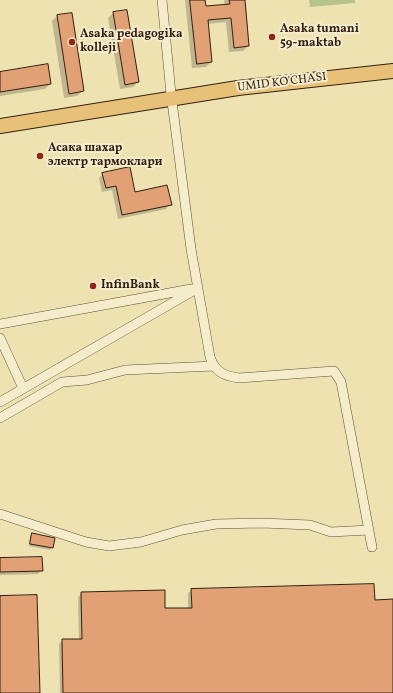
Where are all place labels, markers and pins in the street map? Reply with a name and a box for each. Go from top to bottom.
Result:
place label: Asaka tumani 59-maktab [280,23,359,51]
place label: Asaka pedagogika kolleji [80,28,183,56]
marker: Asaka tumani 59-maktab [267,32,277,42]
marker: Asaka pedagogika kolleji [67,37,77,47]
place label: Асака шахар электр тармоклари [48,142,162,170]
marker: Асака шахар электр тармоклари [35,151,45,161]
place label: InfinBank [101,279,160,293]
marker: InfinBank [88,281,98,291]

